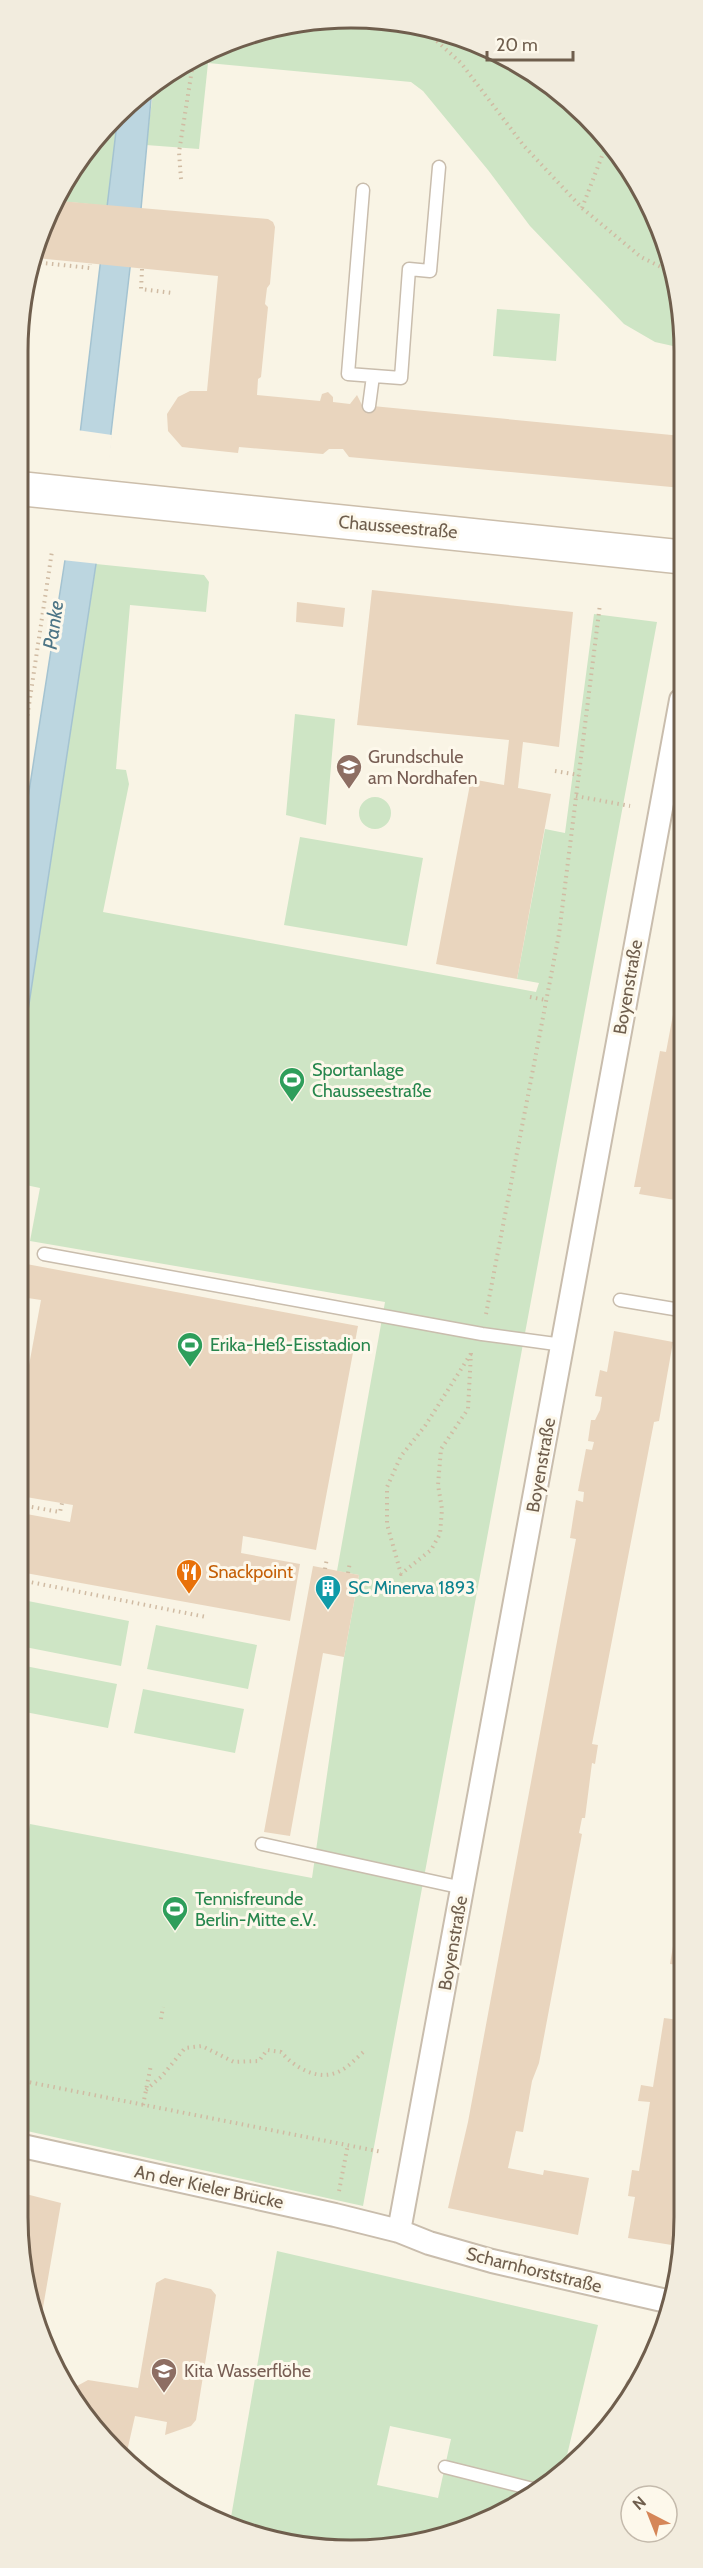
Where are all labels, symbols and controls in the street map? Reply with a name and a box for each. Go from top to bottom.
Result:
scale bar [487,24,572,62]
text: 20 m [496,34,538,56]
street label: Chausseestraße [338,511,458,543]
water label: Panke [38,599,68,651]
place label: Grundschule am Nordhafen [368,746,478,789]
school or university icon: Grundschule am Nordhafen [334,752,364,790]
street label: Boyenstraße [609,938,647,1036]
place label: Sportanlage Chausseestraße [312,1059,432,1102]
sports icon: Sportanlage Chausseestraße [277,1065,307,1103]
sports icon: Erika-Heß-Eisstadion [175,1330,205,1368]
place label: Erika-Heß-Eisstadion [210,1334,371,1356]
street label: Boyenstraße [522,1416,560,1514]
restaurant icon: Snackpoint [174,1557,204,1595]
place label: Snackpoint [208,1561,293,1583]
building icon: SC Minerva 1893 [313,1573,343,1611]
place label: SC Minerva 1893 [348,1577,475,1599]
place label: Tennisfreunde Berlin-Mitte e.V. [195,1888,316,1931]
sports icon: Tennisfreunde Berlin-Mitte e.V. [160,1894,190,1932]
street label: Boyenstraße [434,1894,472,1992]
street label: An der Kieler Brücke [133,2160,285,2214]
street label: Scharnhorststraße [464,2243,604,2297]
school or university icon: Kita Wasserflöhe [149,2356,179,2394]
place label: Kita Wasserflöhe [184,2360,311,2382]
north arrow [619,2484,679,2544]
text: N [629,2492,650,2514]

